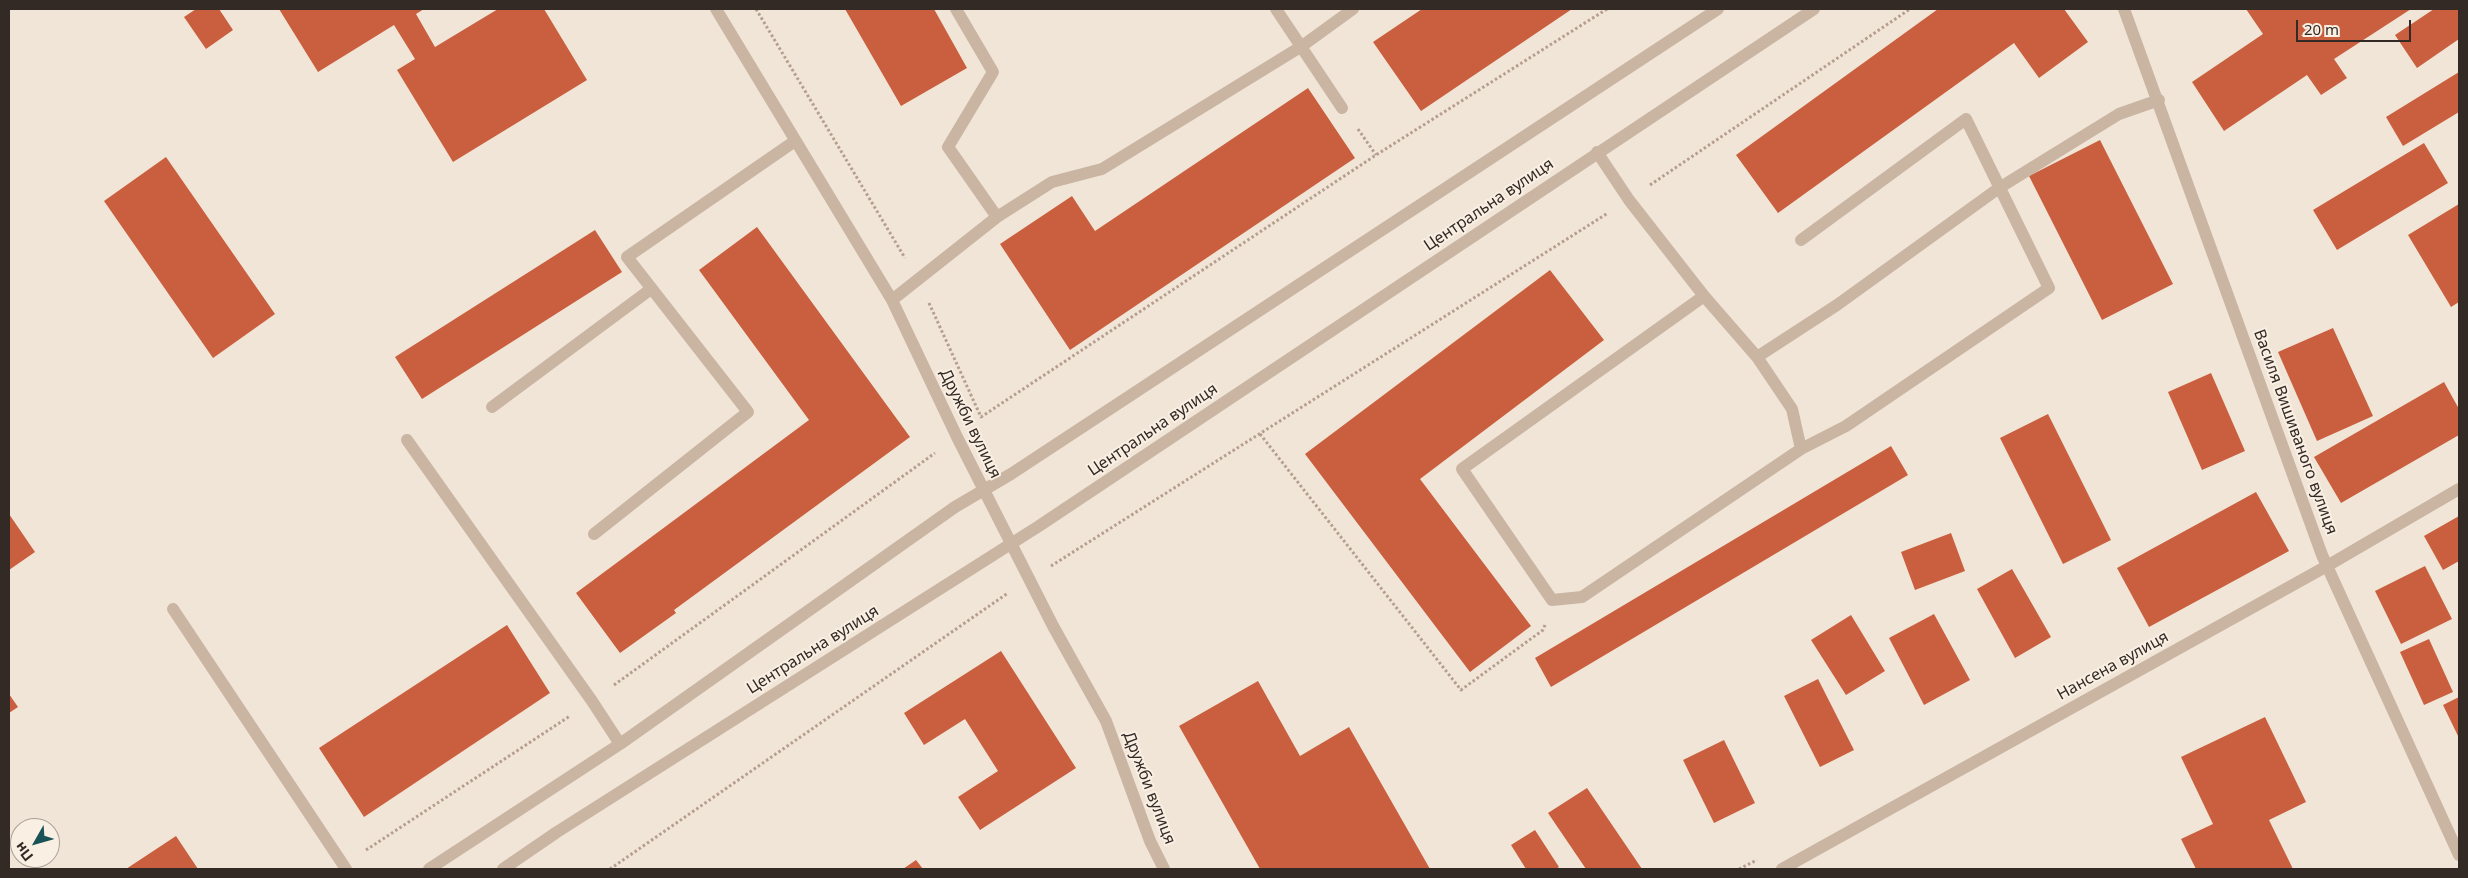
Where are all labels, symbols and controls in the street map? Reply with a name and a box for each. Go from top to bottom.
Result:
scale bar [2298,10,2413,42]
text: 20 m [2304,19,2339,39]
street label: Центральна вулиця [1421,155,1557,255]
street label: Василя Вишиваного вулиця [2249,327,2341,537]
street label: Дружби вулиця [935,366,1005,482]
street label: Центральна вулиця [1085,380,1221,480]
street label: Центральна вулиця [743,602,883,698]
street label: Нансена вулиця [2054,627,2172,705]
street label: Дружби вулиця [1119,729,1179,847]
north arrow [10,818,60,868]
text: Пн [10,838,37,866]

